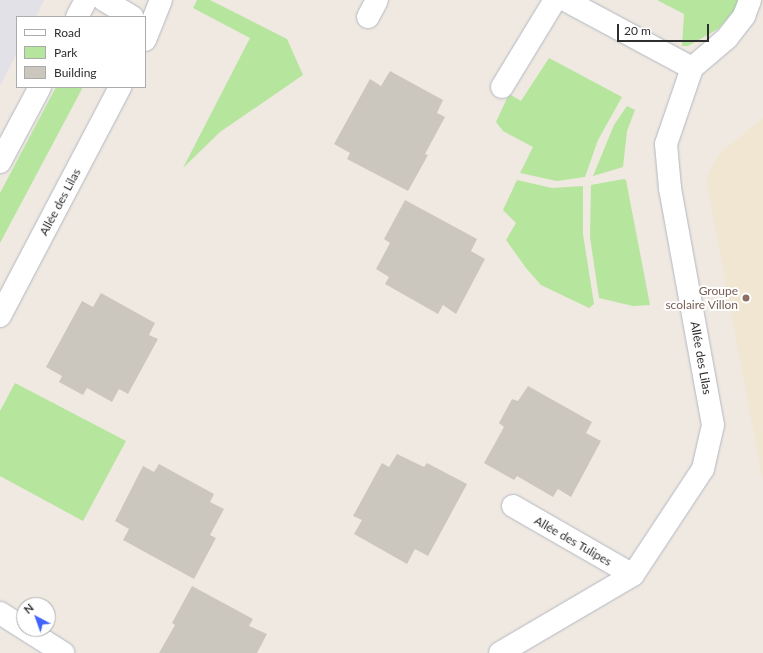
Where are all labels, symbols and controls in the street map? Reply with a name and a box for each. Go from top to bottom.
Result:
legend [16,16,146,88]
scale bar [619,16,711,42]
text: 20 m [624,23,651,38]
text: Road [54,25,81,40]
text: Park [54,45,77,60]
text: Building [54,65,97,80]
street label: Allée des Lilas [36,166,84,238]
place label: Groupe scolaire Villon [665,284,738,312]
marker: Groupe scolaire Villon [741,293,751,303]
street label: Allée des Lilas [687,320,715,396]
street label: Allée des Tulipes [532,513,614,569]
north arrow [16,597,56,637]
text: N [21,601,36,616]

